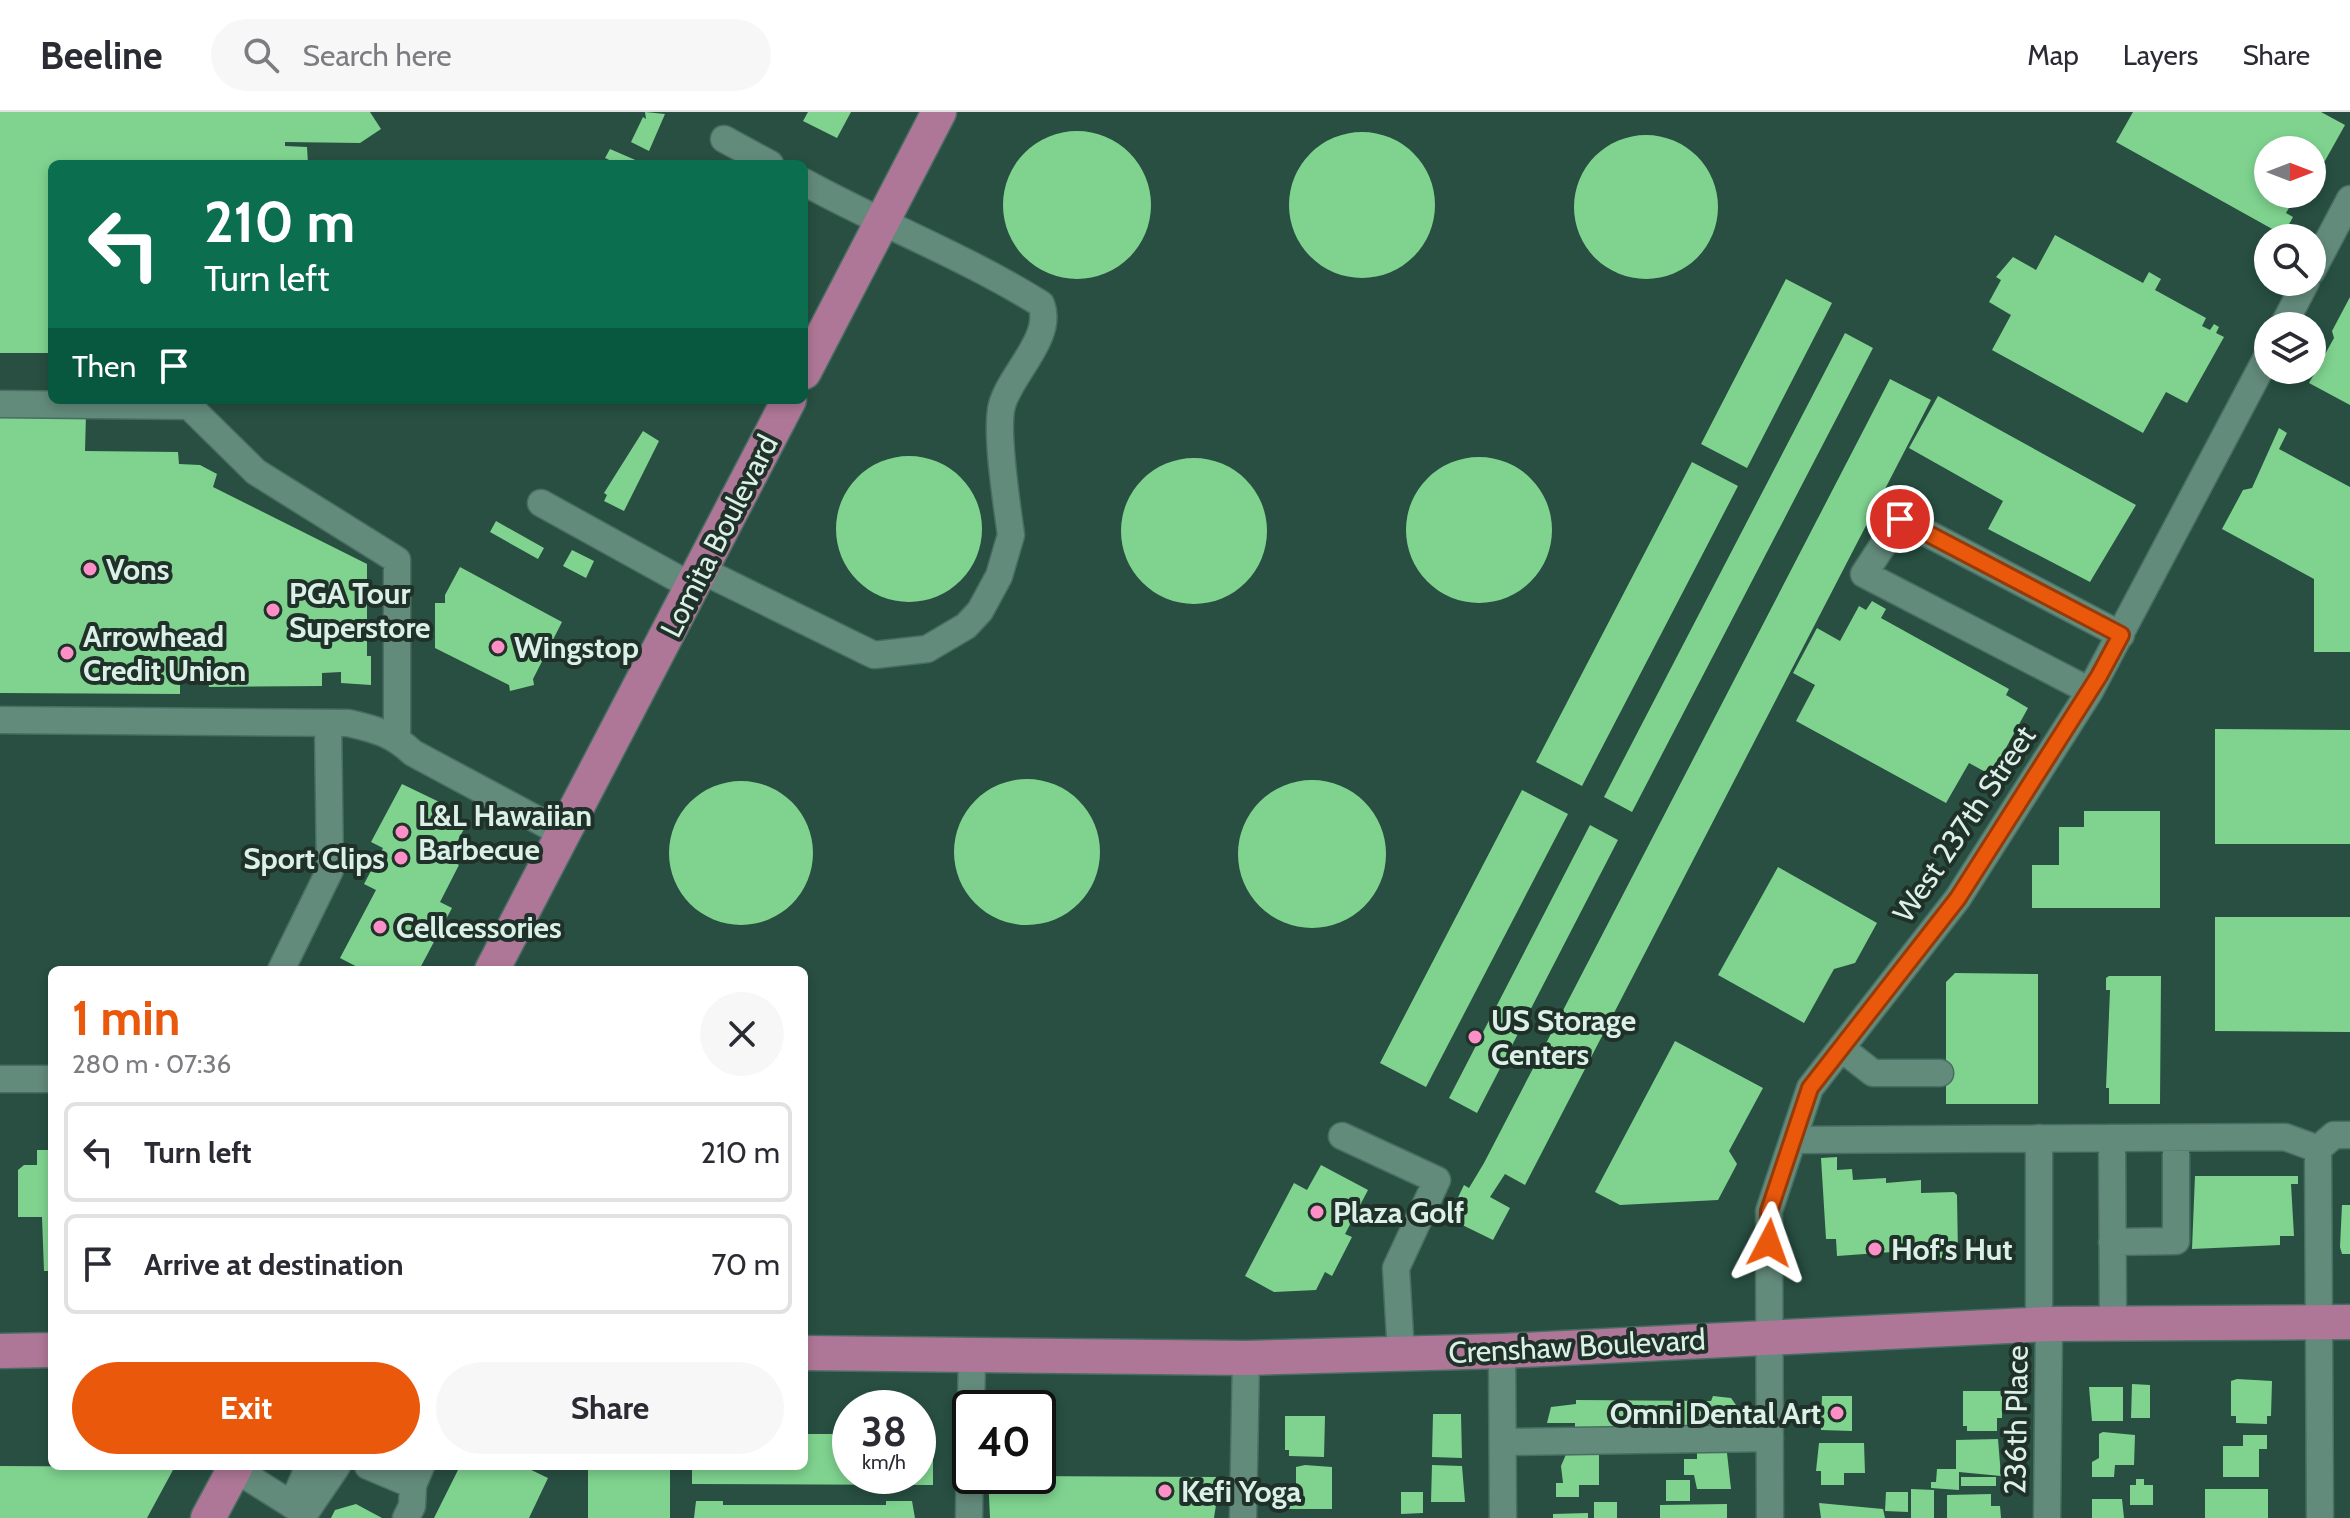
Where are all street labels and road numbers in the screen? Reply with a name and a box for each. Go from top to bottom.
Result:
street label: Lomita Boulevard [652,429,786,643]
street label: West 237th Street [1885,719,2043,929]
street label: Crenshaw Boulevard [1447,1321,1707,1371]
street label: 236th Place [1996,1345,2036,1495]

